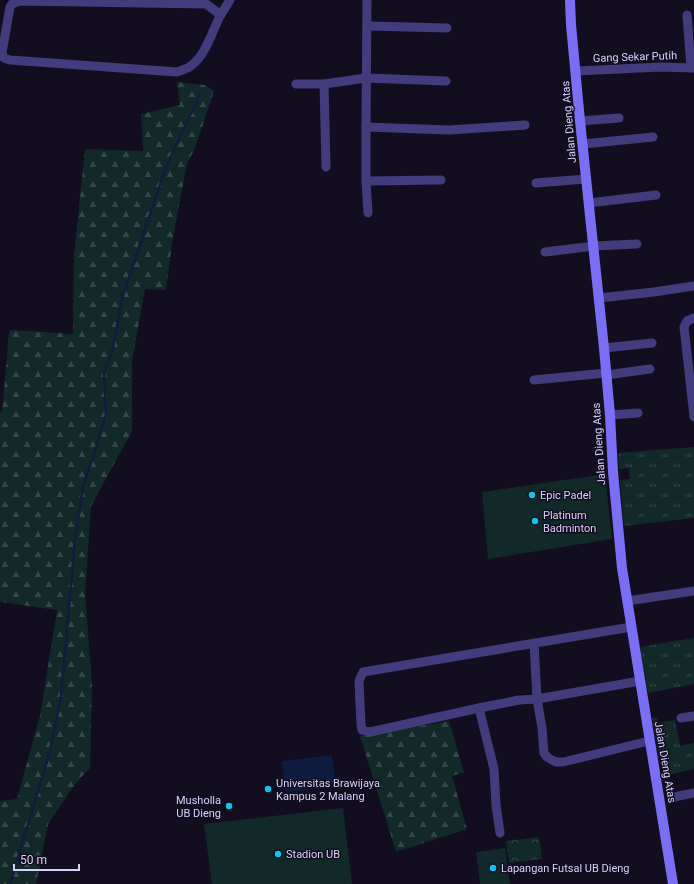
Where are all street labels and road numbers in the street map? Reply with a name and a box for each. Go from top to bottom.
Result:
street label: Gang Sekar Putih [593,49,677,65]
street label: Jalan Dieng Atas [559,80,579,164]
street label: Jalan Dieng Atas [590,402,608,486]
street label: Jalan Dieng Atas [651,720,679,804]

